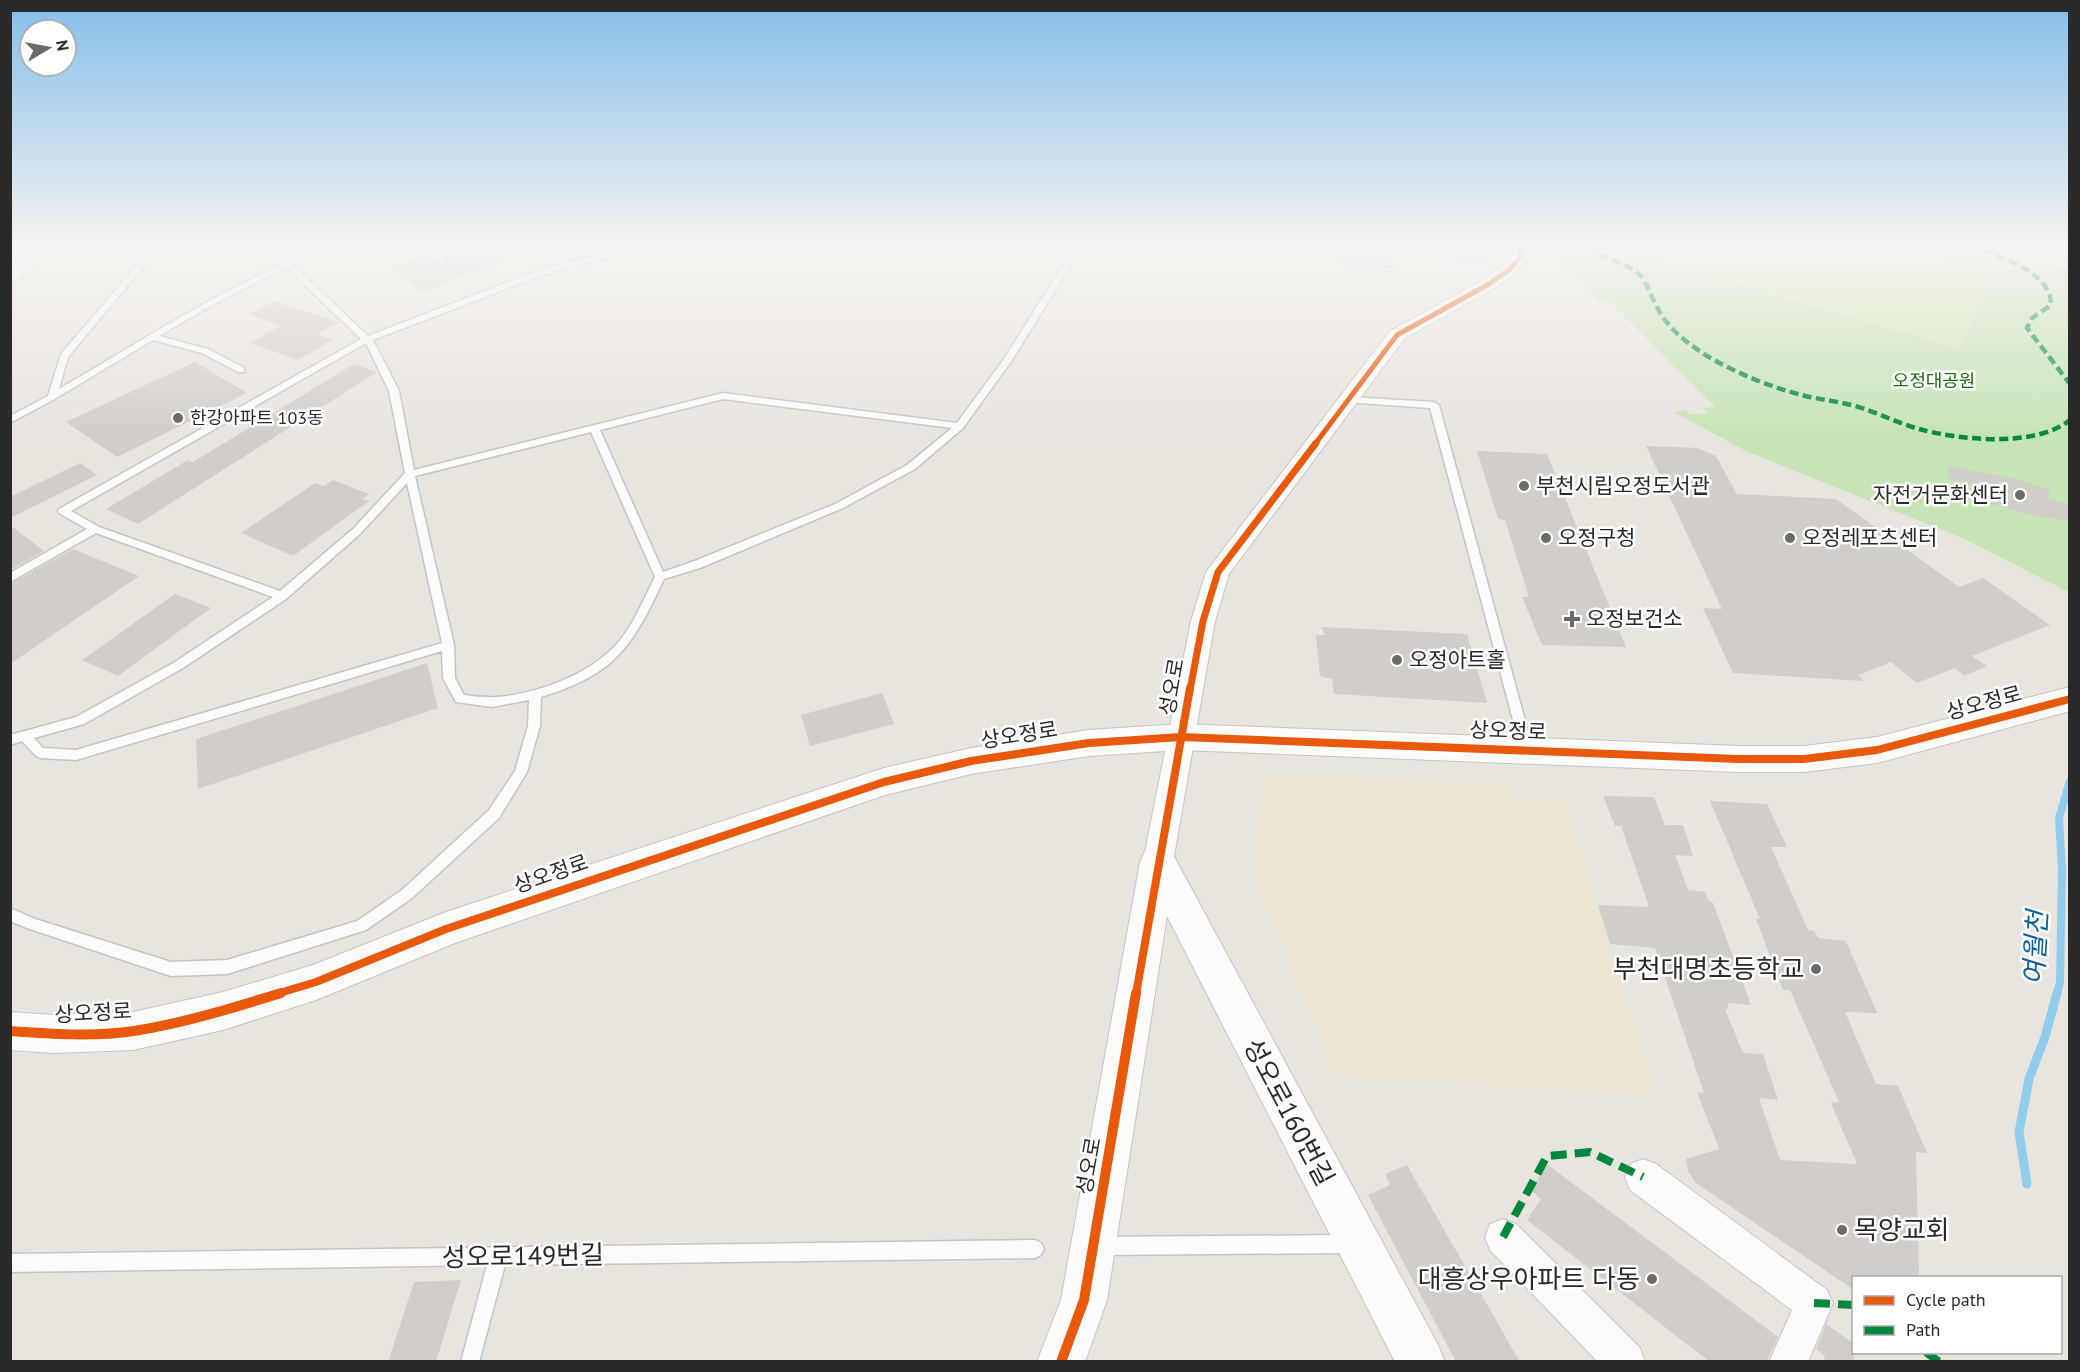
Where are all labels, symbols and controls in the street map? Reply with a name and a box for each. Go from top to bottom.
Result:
north arrow [18,18,78,78]
text: N [52,38,74,52]
park label: 오정대공원 [1893,369,1975,392]
place label: 한강아파트 103동 [190,406,324,429]
marker: 한강아파트 103동 [171,411,185,425]
place label: 부천시립오정도서관 [1536,472,1710,499]
marker: 부천시립오정도서관 [1517,479,1531,493]
place label: 자전거문화센터 [1873,481,2008,508]
marker: 자전거문화센터 [2013,488,2027,502]
place label: 오정구청 [1558,524,1635,551]
place label: 오정레포츠센터 [1802,524,1937,551]
marker: 오정구청 [1539,531,1553,545]
marker: 오정레포츠센터 [1783,531,1797,545]
place label: 오정보건소 [1586,605,1683,632]
marker: 오정보건소 [1563,610,1581,628]
place label: 오정아트홀 [1409,646,1506,673]
marker: 오정아트홀 [1390,653,1404,667]
street label: 성오로 [1153,656,1190,718]
street label: 상오정로 [1943,679,2025,726]
street label: 상오정로 [979,715,1059,754]
street label: 상오정로 [1469,716,1547,745]
street label: 상오정로 [510,848,592,899]
water label: 여월천 [2016,907,2054,986]
place label: 부천대명초등학교 [1613,952,1804,985]
marker: 부천대명초등학교 [1809,962,1823,976]
street label: 상오정로 [54,997,132,1028]
street label: 성오로160번길 [1237,1032,1342,1191]
street label: 성오로 [1070,1135,1107,1197]
place label: 목양교회 [1854,1213,1950,1246]
marker: 목양교회 [1835,1223,1849,1237]
street label: 성오로149번길 [442,1238,604,1273]
place label: 대흥상우아파트 다동 [1418,1262,1640,1295]
marker: 대흥상우아파트 다동 [1645,1272,1659,1286]
legend [1852,1276,2062,1354]
text: Cycle path [1906,1288,1986,1311]
text: Path [1906,1318,1940,1341]

